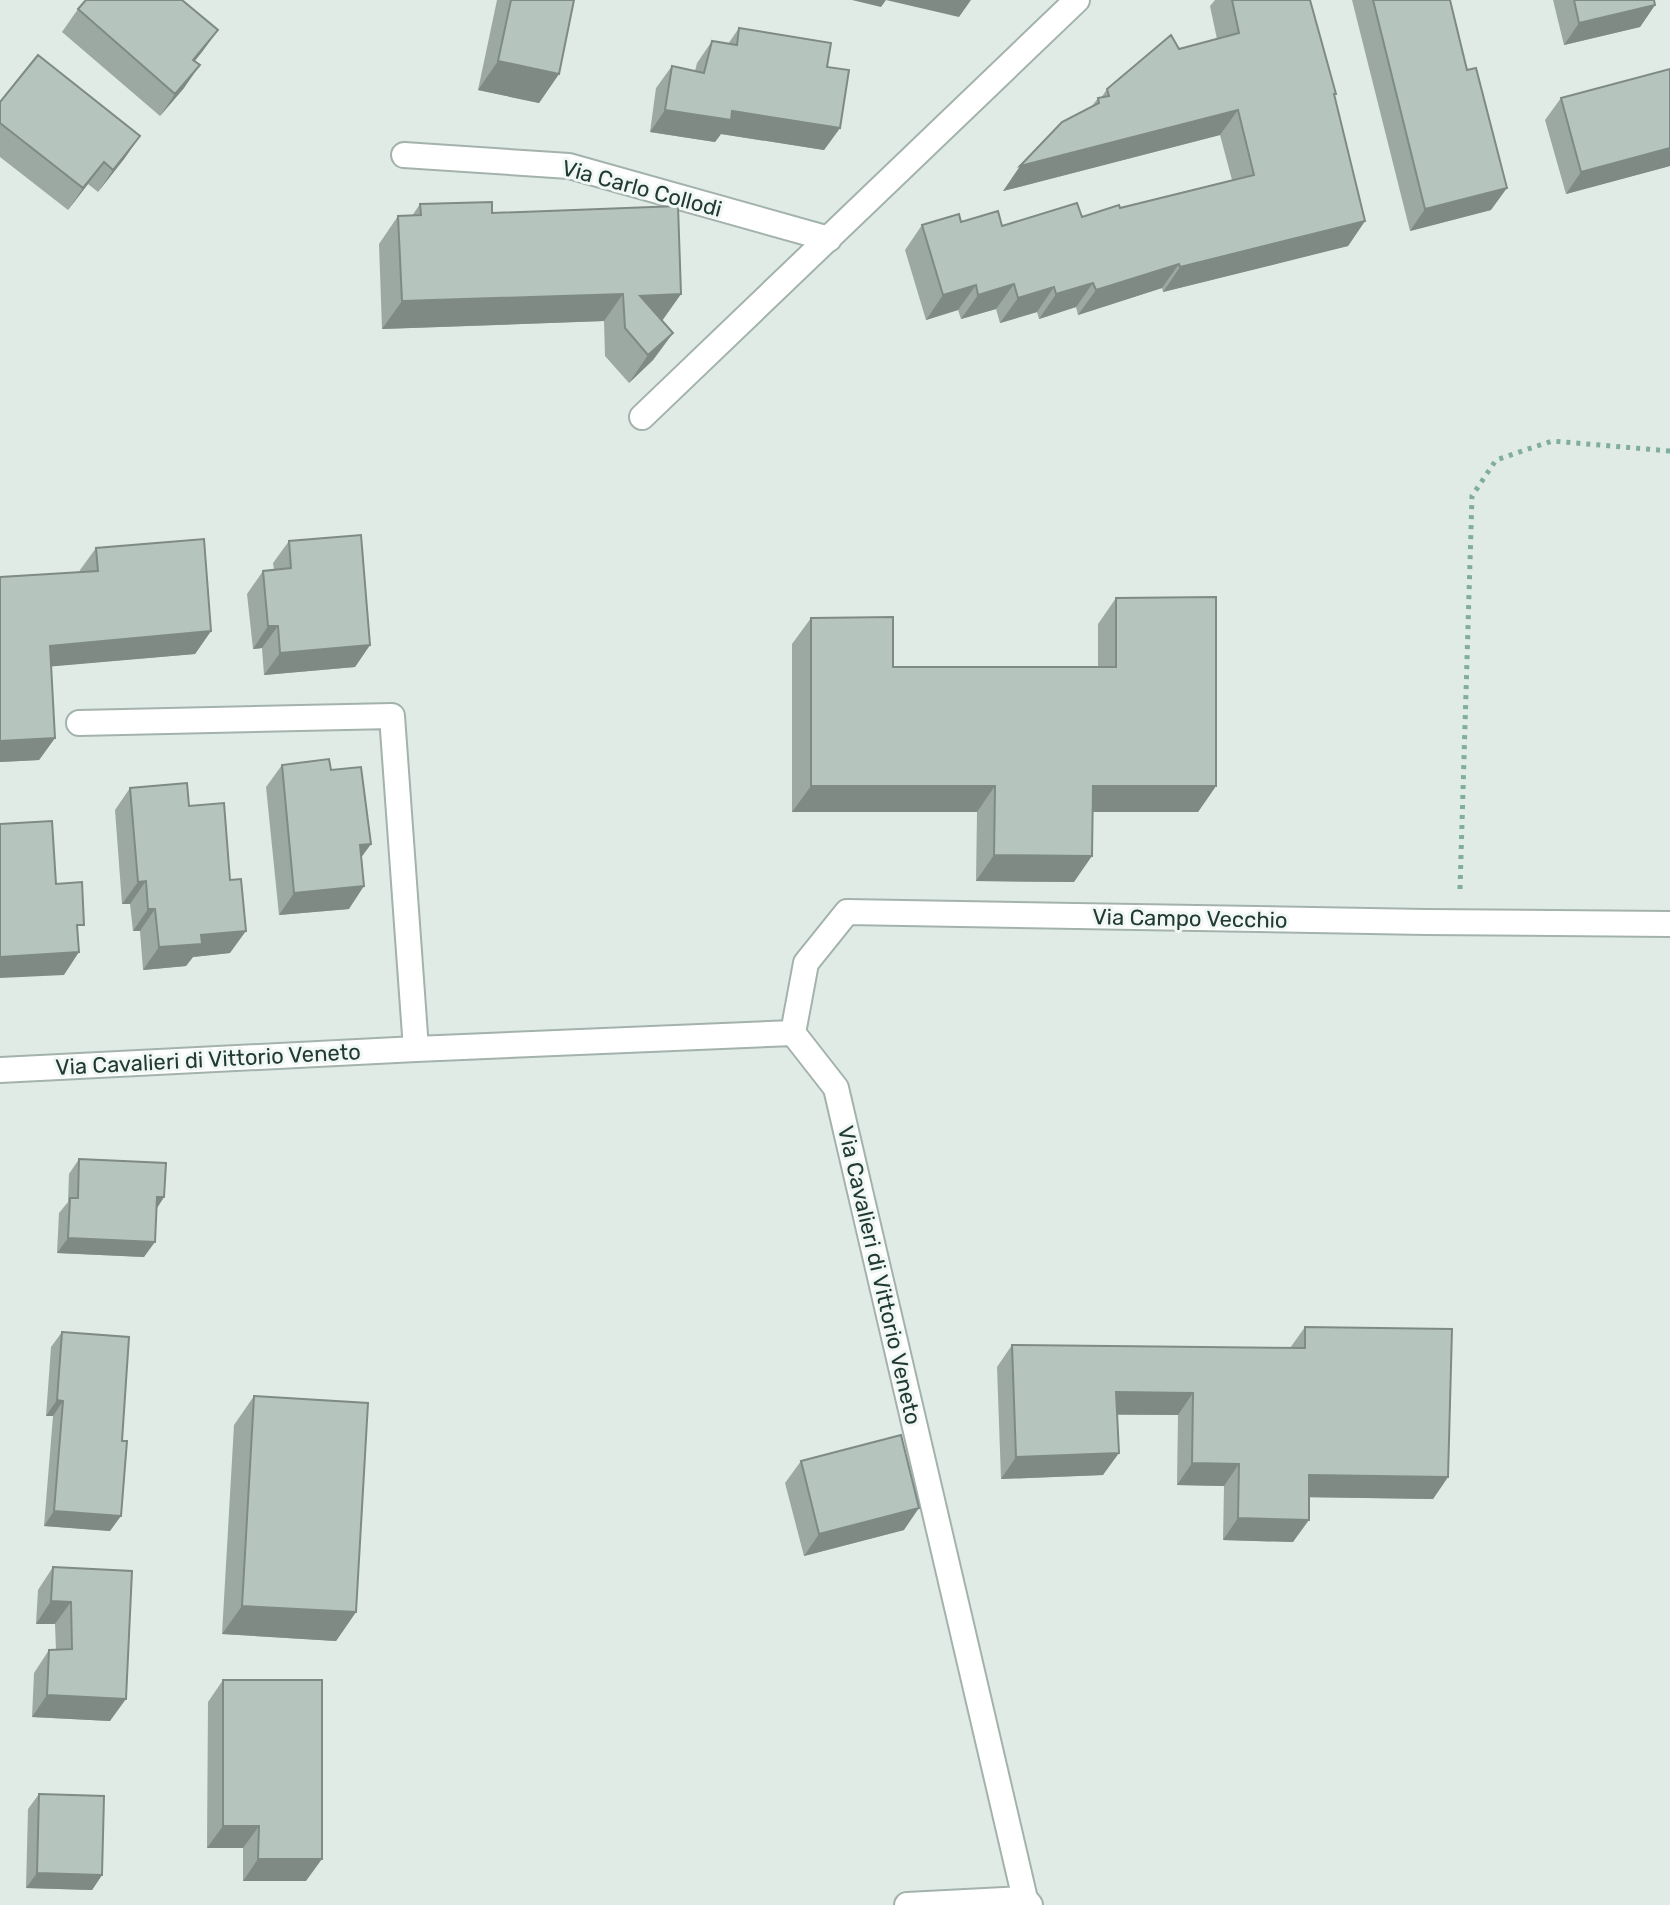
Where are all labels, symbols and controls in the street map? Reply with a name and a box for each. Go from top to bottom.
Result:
street label: Via Carlo Collodi [559,154,725,223]
street label: Via Campo Vecchio [1092,903,1288,934]
street label: Via Cavalieri di Vittorio Veneto [55,1038,361,1081]
street label: Via Cavalieri di Vittorio Veneto [832,1123,927,1427]

